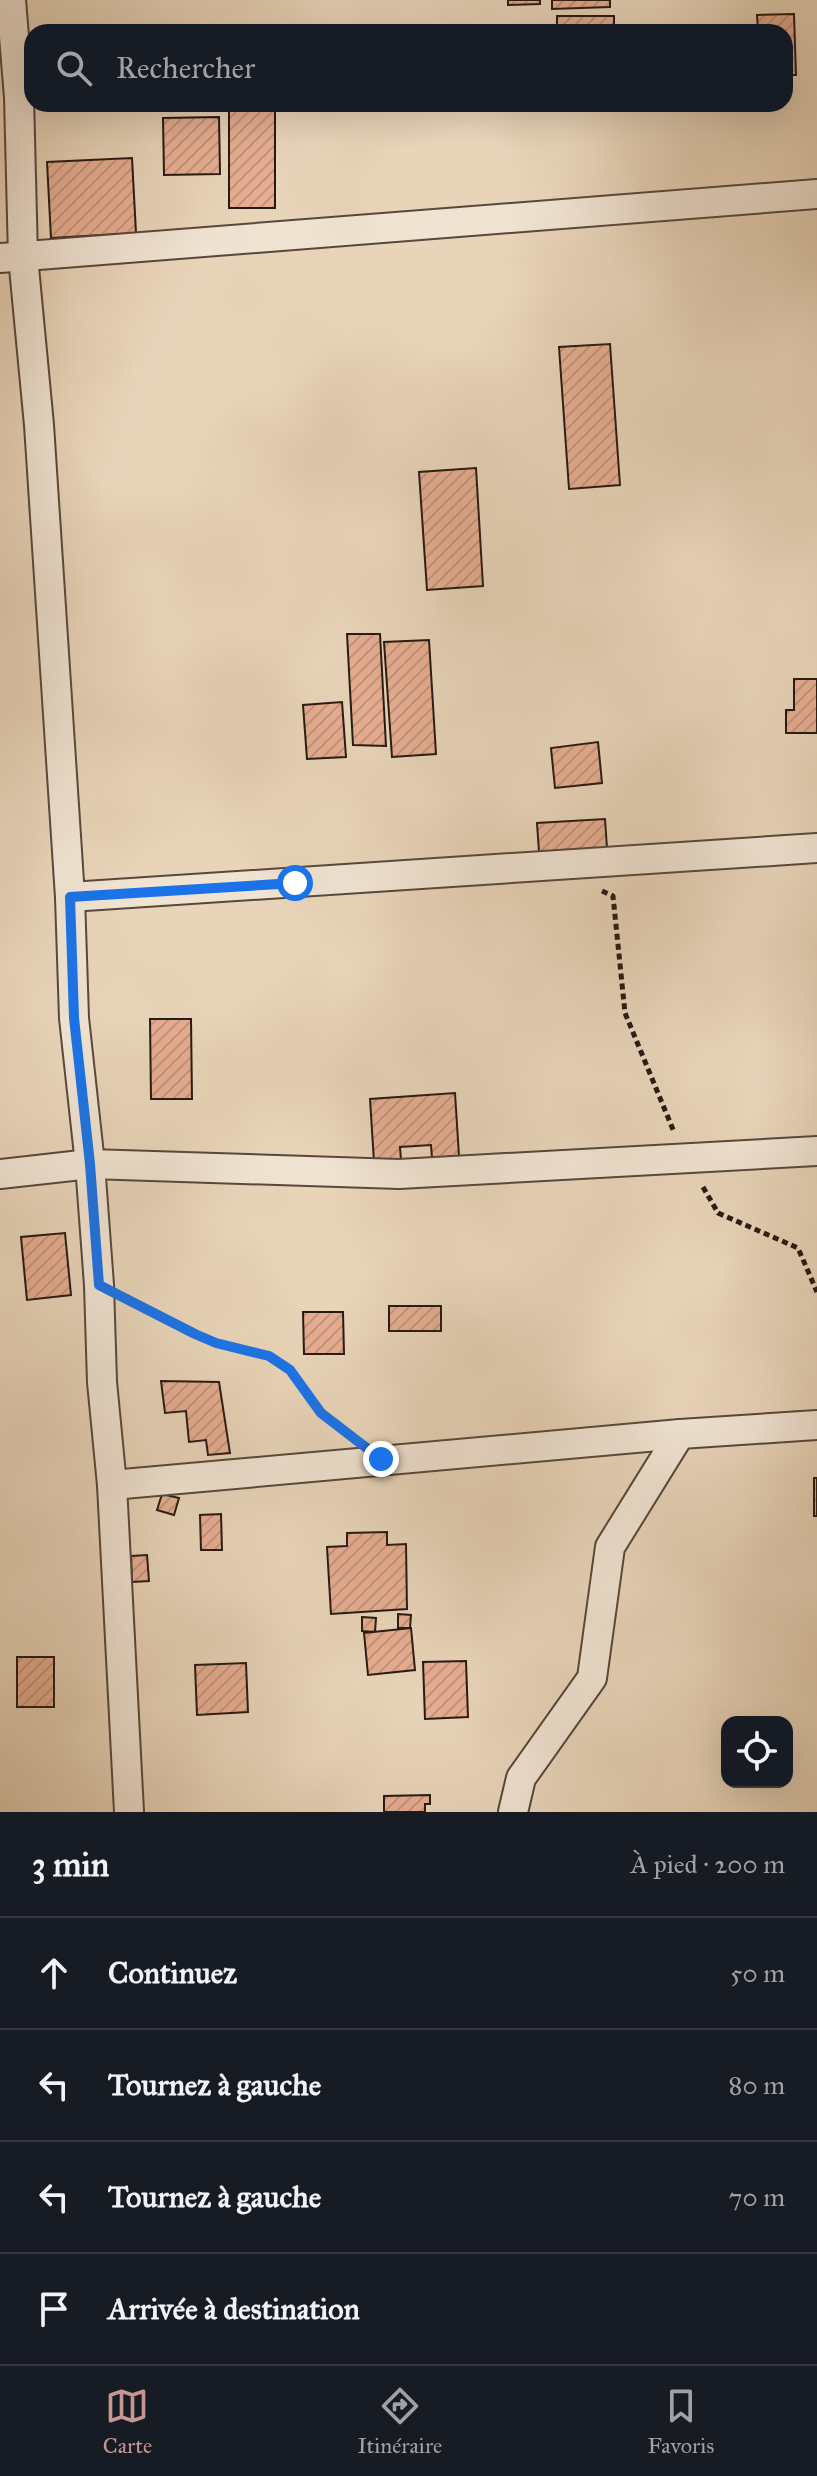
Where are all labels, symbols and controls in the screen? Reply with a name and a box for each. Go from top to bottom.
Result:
search box [24,24,793,112]
icon: search [52,46,96,90]
text: Rechercher [116,50,255,86]
route start [277,865,313,901]
route end [363,1441,399,1477]
map controls [721,1716,793,1788]
button: locate [721,1716,793,1788]
text: 3 min [32,1844,109,1885]
text: À pied · 200 m [631,1848,785,1880]
icon: ahead [32,1951,76,1995]
text: Continuez [108,1955,237,1991]
text: 50 m [730,1957,785,1989]
icon: left [32,2063,76,2107]
text: Tournez à gauche [108,2067,321,2103]
text: 80 m [729,2069,785,2101]
icon: left [32,2175,76,2219]
text: Tournez à gauche [108,2179,321,2215]
text: 70 m [729,2181,785,2213]
icon: arrive [32,2287,76,2331]
text: Arrivée à destination [108,2291,360,2327]
tab: Carte [103,2384,152,2459]
tab: Itinéraire [357,2384,442,2459]
tab: Favoris [647,2384,714,2459]

